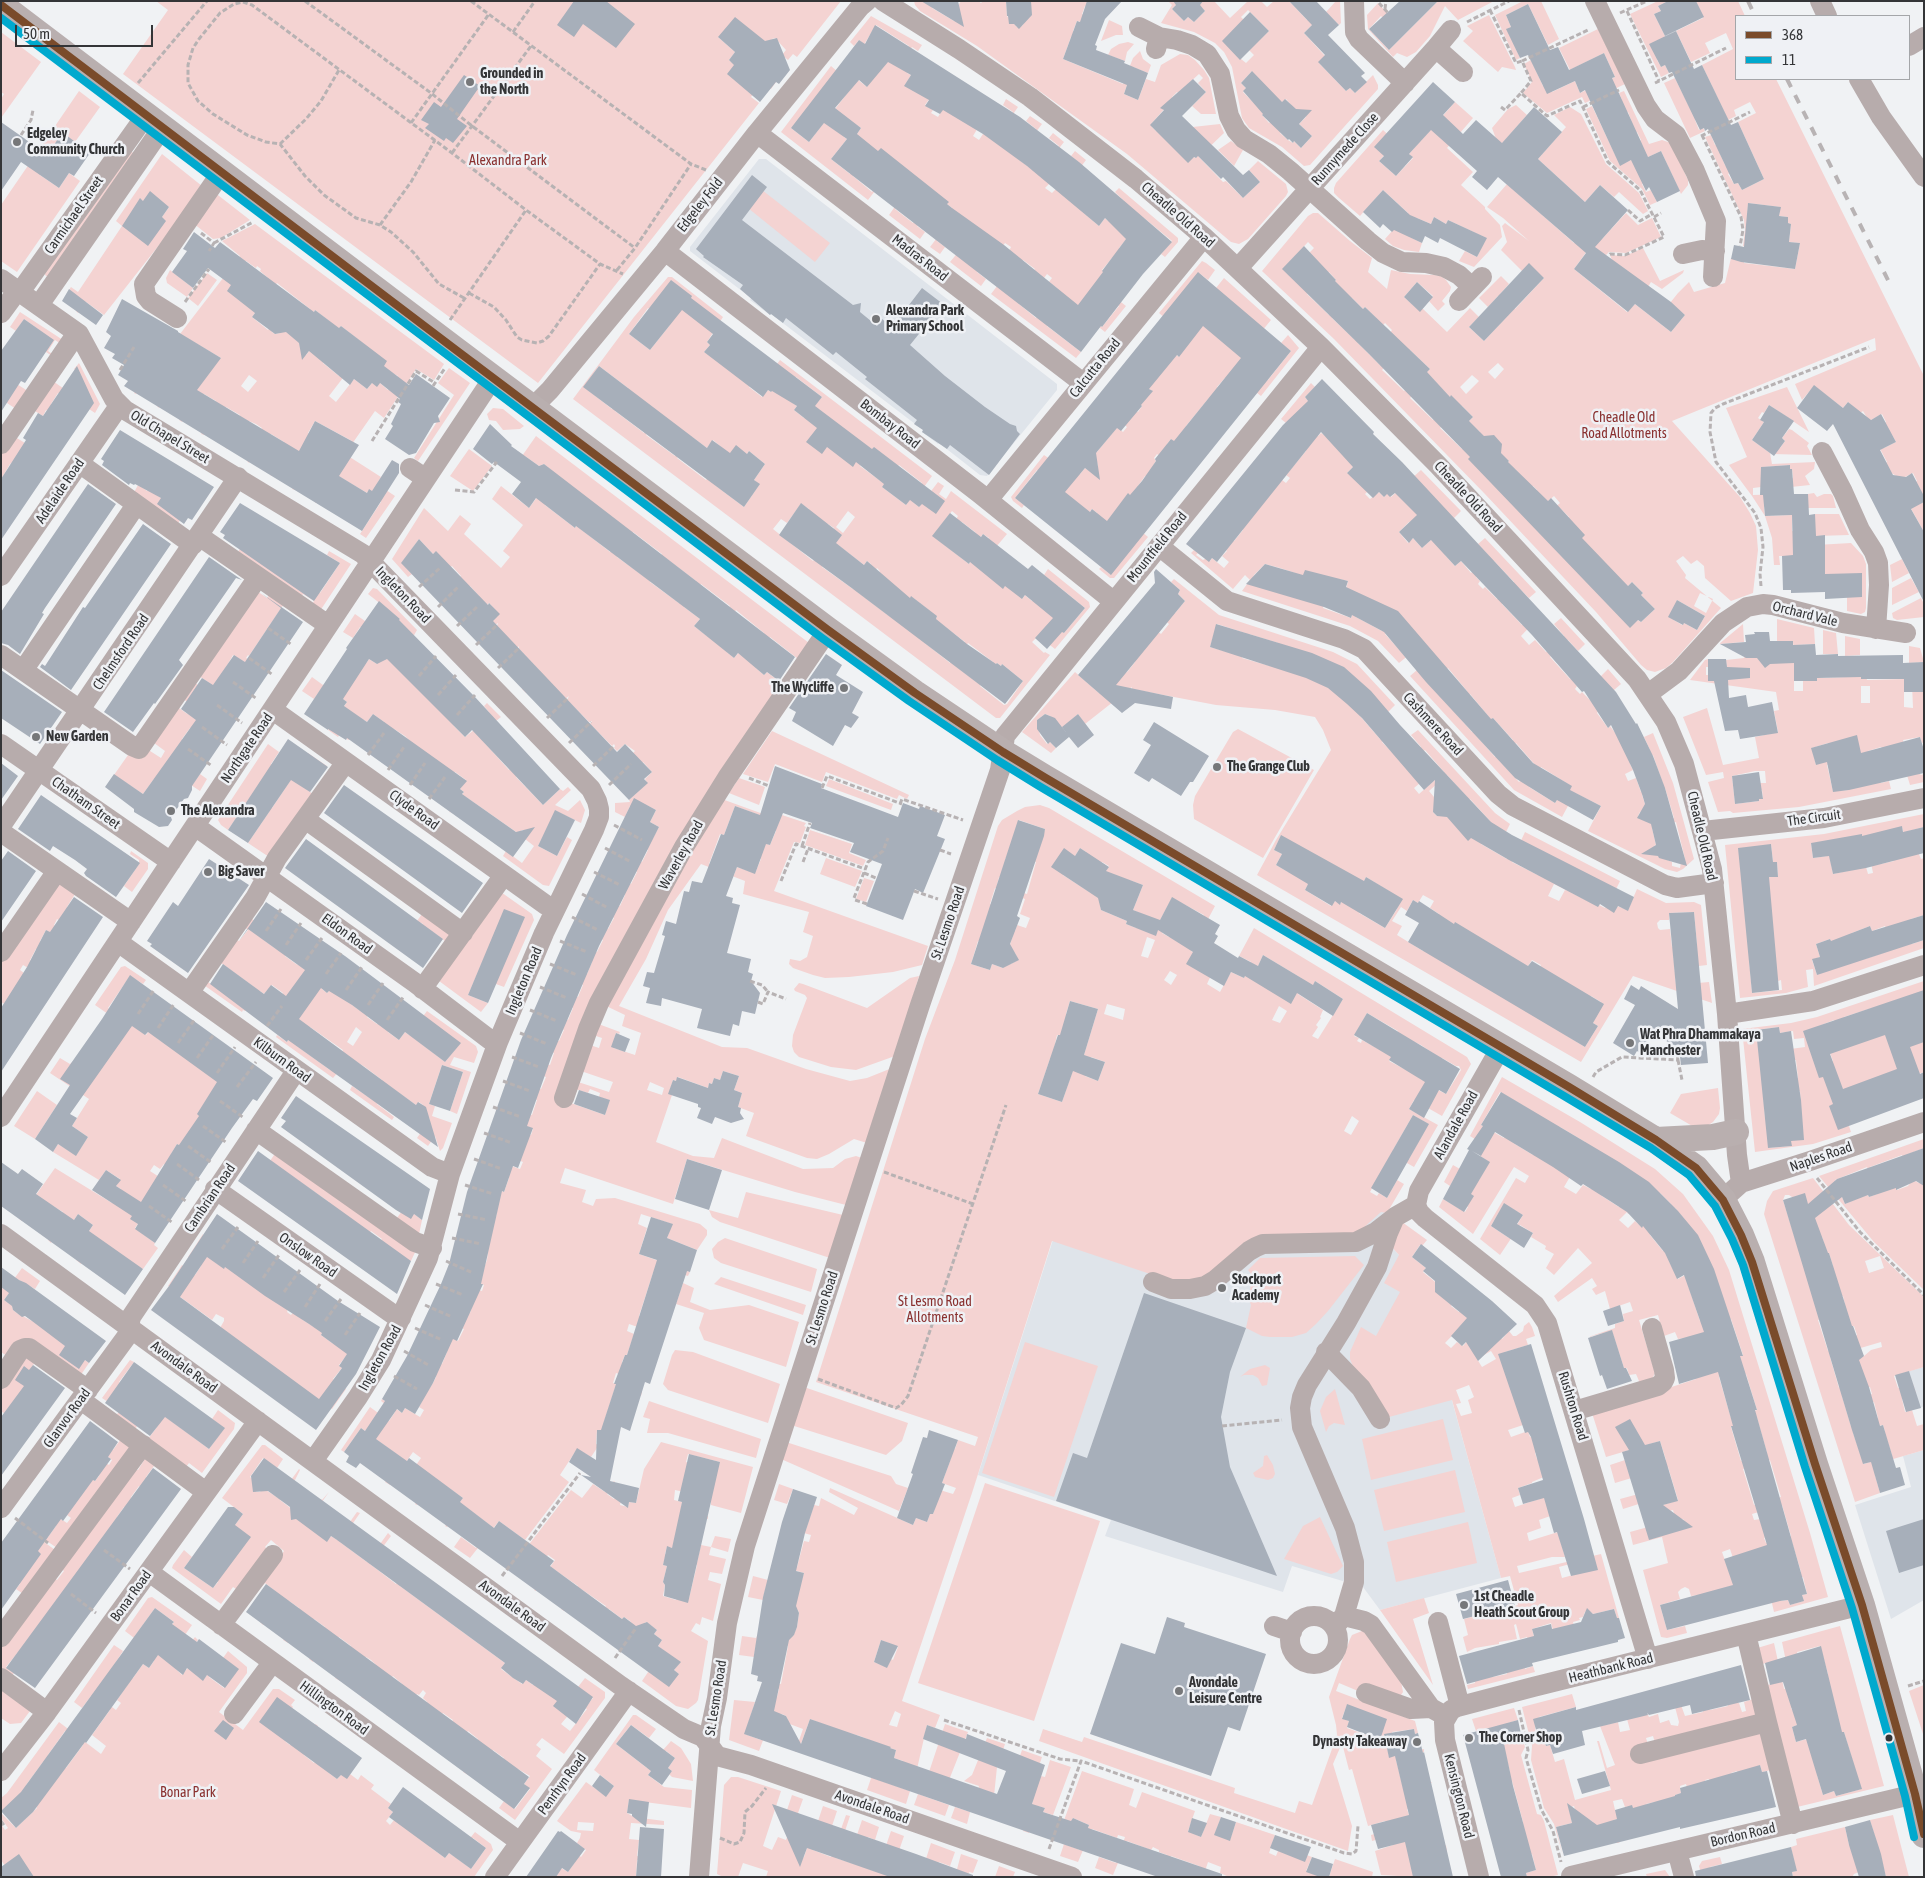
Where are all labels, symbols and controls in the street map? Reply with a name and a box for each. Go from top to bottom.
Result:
scale bar [18,15,155,47]
legend [1735,15,1910,80]
text: 50 m [23,25,50,42]
text: 368 [1782,26,1803,43]
text: 11 [1782,51,1796,68]
place label: Grounded in the North [480,66,543,98]
marker: Grounded in the North [464,76,476,88]
street label: Runnymede Close [1308,109,1382,189]
place label: Edgeley Community Church [27,126,124,158]
marker: Edgeley Community Church [11,136,23,148]
park label: Alexandra Park [469,153,547,169]
street label: Carmichael Street [41,173,107,257]
street label: Edgeley Fold [674,174,726,236]
street label: Cheadle Old Road [1138,179,1218,251]
street label: Madras Road [889,231,951,285]
place label: Alexandra Park Primary School [886,303,964,336]
marker: Alexandra Park Primary School [870,313,882,325]
street label: Calcutta Road [1066,335,1124,401]
street label: Bombay Road [857,396,923,452]
street label: Old Chapel Street [127,407,213,467]
park label: Cheadle Old Road Allotments [1581,410,1667,442]
street label: Adelaide Road [32,455,88,527]
street label: Cheadle Old Road [1431,458,1505,536]
street label: Mountfield Road [1123,508,1191,586]
street label: Ingleton Road [372,563,434,627]
street label: Orchard Vale [1771,598,1839,630]
street label: Chelmsford Road [89,611,153,693]
place label: The Wycliffe [771,680,834,696]
marker: The Wycliffe [838,682,850,694]
street label: Cashmere Road [1400,689,1466,759]
street label: Northgate Road [217,710,277,786]
place label: New Garden [46,729,109,745]
marker: New Garden [30,731,42,743]
place label: The Grange Club [1227,759,1310,775]
marker: The Grange Club [1211,761,1223,773]
street label: Chatham Street [49,773,123,833]
street label: Clyde Road [386,786,442,834]
street label: Cheadle Old Road [1684,790,1720,882]
place label: The Alexandra [181,803,255,819]
marker: The Alexandra [165,805,177,817]
street label: The Circuit [1786,806,1842,830]
street label: Waverley Road [655,817,707,893]
place label: Big Saver [218,864,264,880]
marker: Big Saver [202,866,214,878]
street label: St. Lesmo Road [928,884,968,962]
street label: Eldon Road [319,910,375,958]
street label: Ingleton Road [502,944,546,1018]
place label: Wat Phra Dhammakaya Manchester [1640,1027,1761,1060]
street label: Kilburn Road [250,1034,314,1086]
marker: Wat Phra Dhammakaya Manchester [1624,1037,1636,1049]
street label: Alandale Road [1430,1088,1482,1162]
street label: Naples Road [1788,1138,1854,1176]
street label: Cambrian Road [181,1161,239,1235]
street label: Onslow Road [276,1229,340,1281]
street label: St. Lesmo Road [802,1269,842,1347]
place label: Stockport Academy [1232,1272,1281,1304]
marker: Stockport Academy [1216,1282,1228,1294]
park label: St Lesmo Road Allotments [898,1294,972,1326]
street label: Ingleton Road [355,1322,405,1394]
street label: Avondale Road [148,1337,220,1397]
street label: Rushton Road [1555,1369,1591,1443]
street label: Glanvor Road [40,1385,94,1451]
street label: Bonar Road [107,1567,155,1625]
street label: Avondale Road [476,1576,548,1636]
place label: 1st Cheadle Heath Scout Group [1474,1589,1570,1621]
marker: 1st Cheadle Heath Scout Group [1458,1599,1470,1611]
street label: Heathbank Road [1567,1649,1655,1687]
street label: St. Lesmo Road [702,1659,730,1737]
place label: Avondale Leisure Centre [1189,1675,1262,1708]
street label: Hillington Road [296,1677,372,1739]
marker: Avondale Leisure Centre [1173,1685,1185,1697]
place label: The Corner Shop [1479,1730,1562,1746]
marker: The Corner Shop [1463,1732,1475,1744]
unlabelled marker [1884,1733,1894,1743]
place label: Dynasty Takeaway [1313,1734,1407,1750]
marker: Dynasty Takeaway [1411,1736,1423,1748]
street label: Penrhyn Road [534,1750,590,1818]
street label: Kensington Road [1440,1752,1478,1840]
park label: Bonar Park [160,1785,216,1801]
street label: Avondale Road [833,1786,911,1828]
street label: Bordon Road [1709,1819,1777,1851]

